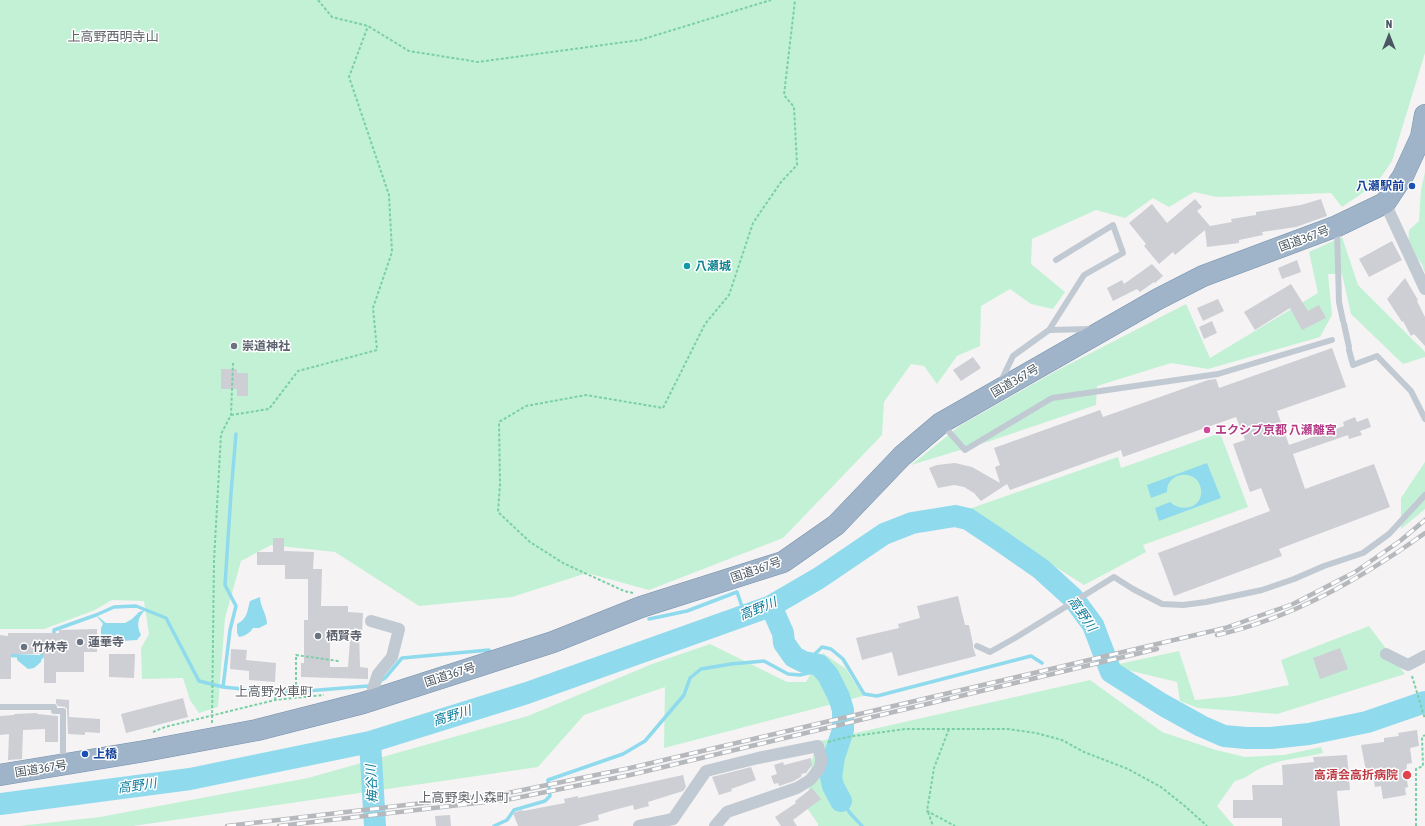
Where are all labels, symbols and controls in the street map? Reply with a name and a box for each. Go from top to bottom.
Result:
north arrow [1369,16,1409,56]
text: N [1386,18,1392,30]
district label: 上高野西明寺山 [68,29,158,45]
place label: 八瀬駅前 [1356,179,1404,193]
marker: 八瀬駅前 [1407,181,1417,191]
street label: 国道367号 [1277,223,1331,255]
place label: 八瀬城 [695,259,731,273]
marker: 八瀬城 [682,261,692,271]
place label: 崇道神社 [242,339,290,353]
marker: 崇道神社 [229,341,239,351]
street label: 国道367号 [988,362,1042,400]
place label: エクシブ京都 八瀬離宮 [1215,423,1337,437]
marker: エクシブ京都 八瀬離宮 [1202,425,1212,435]
street label: 国道367号 [729,555,783,585]
water label: 高野川 [737,594,779,624]
water label: 高野川 [1064,594,1100,634]
place label: 栖賢寺 [326,629,362,643]
marker: 栖賢寺 [313,631,323,641]
place label: 蓮華寺 [88,635,124,649]
marker: 蓮華寺 [75,637,85,647]
place label: 竹林寺 [32,640,68,654]
marker: 竹林寺 [19,642,29,652]
street label: 国道367号 [423,660,477,690]
district label: 上高野水車町 [235,684,313,700]
water label: 高野川 [431,703,473,729]
place label: 上橋 [93,747,117,761]
marker: 上橋 [80,749,90,759]
street label: 国道367号 [14,758,68,780]
water label: 梅谷川 [363,764,381,804]
place label: 高清会高折病院 [1314,768,1398,782]
marker: 高清会高折病院 [1401,769,1413,781]
water label: 高野川 [117,776,157,796]
district label: 上高野奥小森町 [419,790,509,806]

